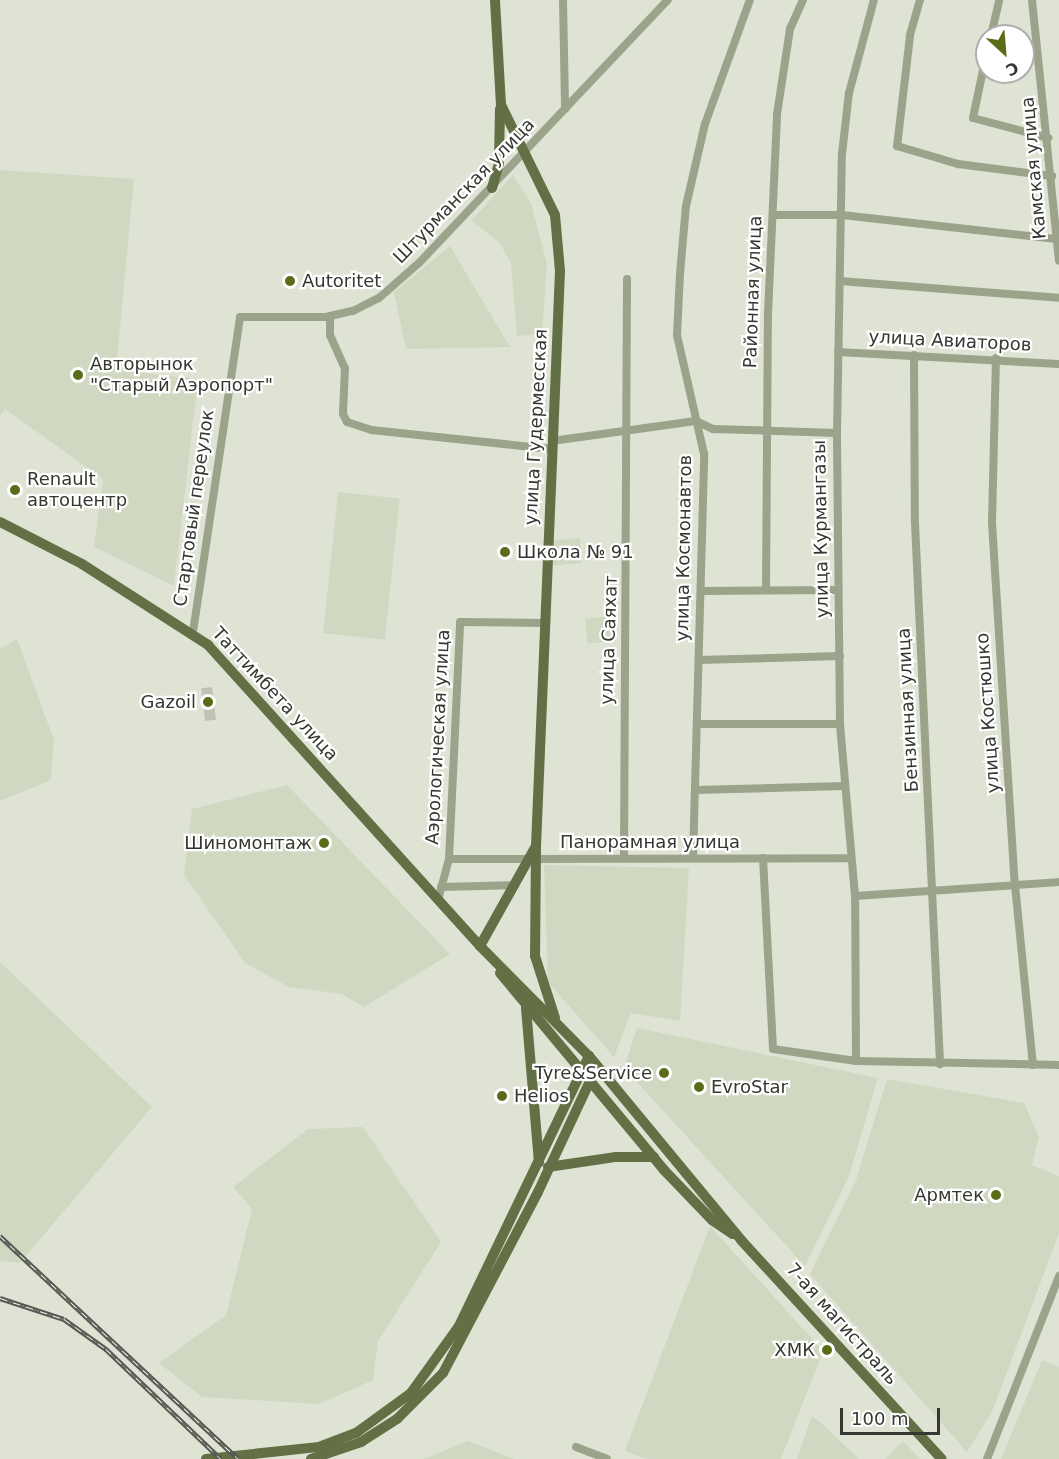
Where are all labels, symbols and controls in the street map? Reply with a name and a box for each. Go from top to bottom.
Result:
north arrow [975,24,1035,84]
text: С [1003,58,1022,80]
street label: Камская улица [1017,96,1051,240]
street label: Штурманская улица [389,114,539,268]
street label: Районная улица [740,215,766,369]
place label: Autoritet [302,270,381,292]
marker: Autoritet [283,274,297,288]
street label: улица Авиаторов [868,326,1032,356]
street label: улица Гудермесская [520,328,552,526]
place label: Авторынок "Старый Аэропорт" [90,354,273,397]
marker: Авторынок "Старый Аэропорт" [71,368,85,382]
street label: Стартовый переулок [169,408,219,608]
street label: улица Курмангазы [809,440,833,618]
street label: улица Космонавтов [672,454,696,642]
place label: Renault автоцентр [27,469,127,512]
marker: Renault автоцентр [8,483,22,497]
place label: Школа № 91 [517,541,634,563]
marker: Школа № 91 [498,545,512,559]
street label: улица Саяхат [596,575,622,705]
street label: Таттимбета улица [207,623,343,765]
street label: Бензинная улица [893,627,923,793]
street label: Аэрологическая улица [422,629,454,845]
street label: улица Костюшко [972,632,1004,794]
place label: Gazoil [141,691,196,713]
marker: Gazoil [201,695,215,709]
street label: Панорамная улица [560,831,740,853]
place label: Шиномонтаж [184,832,312,854]
marker: Шиномонтаж [317,836,331,850]
place label: Tyre&Service [535,1062,652,1084]
marker: Tyre&Service [657,1066,671,1080]
place label: EvroStar [711,1076,788,1098]
marker: EvroStar [692,1080,706,1094]
place label: Helios [514,1085,569,1107]
marker: Helios [495,1089,509,1103]
place label: Армтек [914,1184,984,1206]
marker: Армтек [989,1188,1003,1202]
street label: 7-ая магистраль [782,1259,902,1389]
place label: ХМК [774,1339,815,1361]
marker: ХМК [820,1343,834,1357]
scale bar [843,1396,944,1434]
text: 100 m [851,1408,909,1429]

